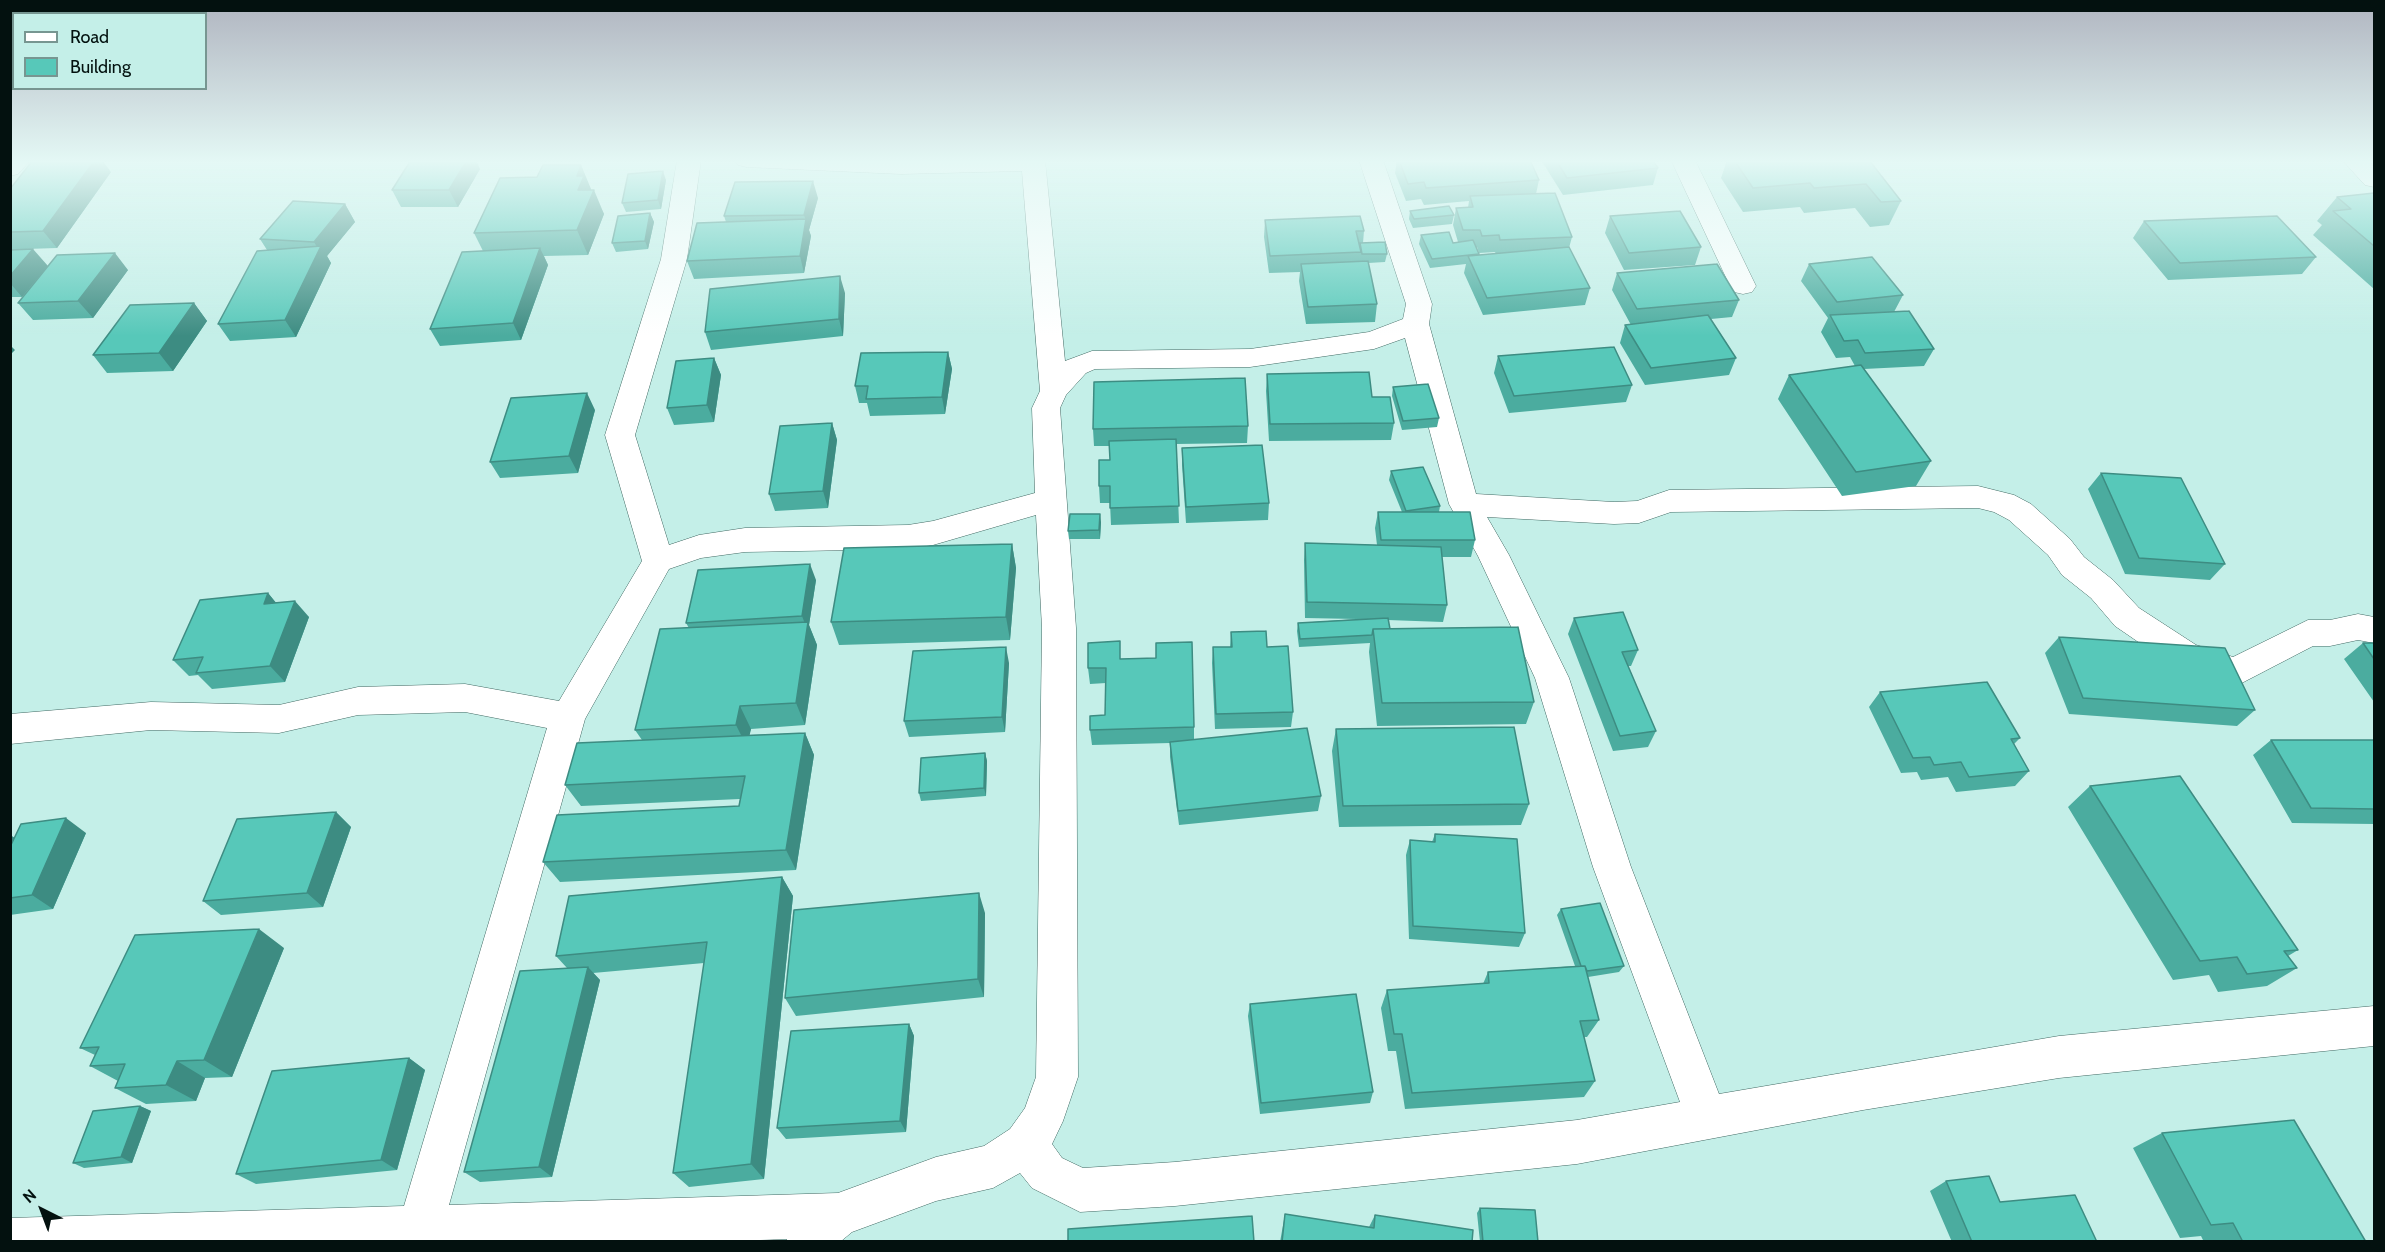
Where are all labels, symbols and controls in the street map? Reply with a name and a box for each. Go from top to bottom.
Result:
legend [12,12,207,90]
text: Road [70,26,109,48]
text: Building [70,56,131,78]
north arrow [12,1180,72,1240]
text: N [19,1185,40,1207]

